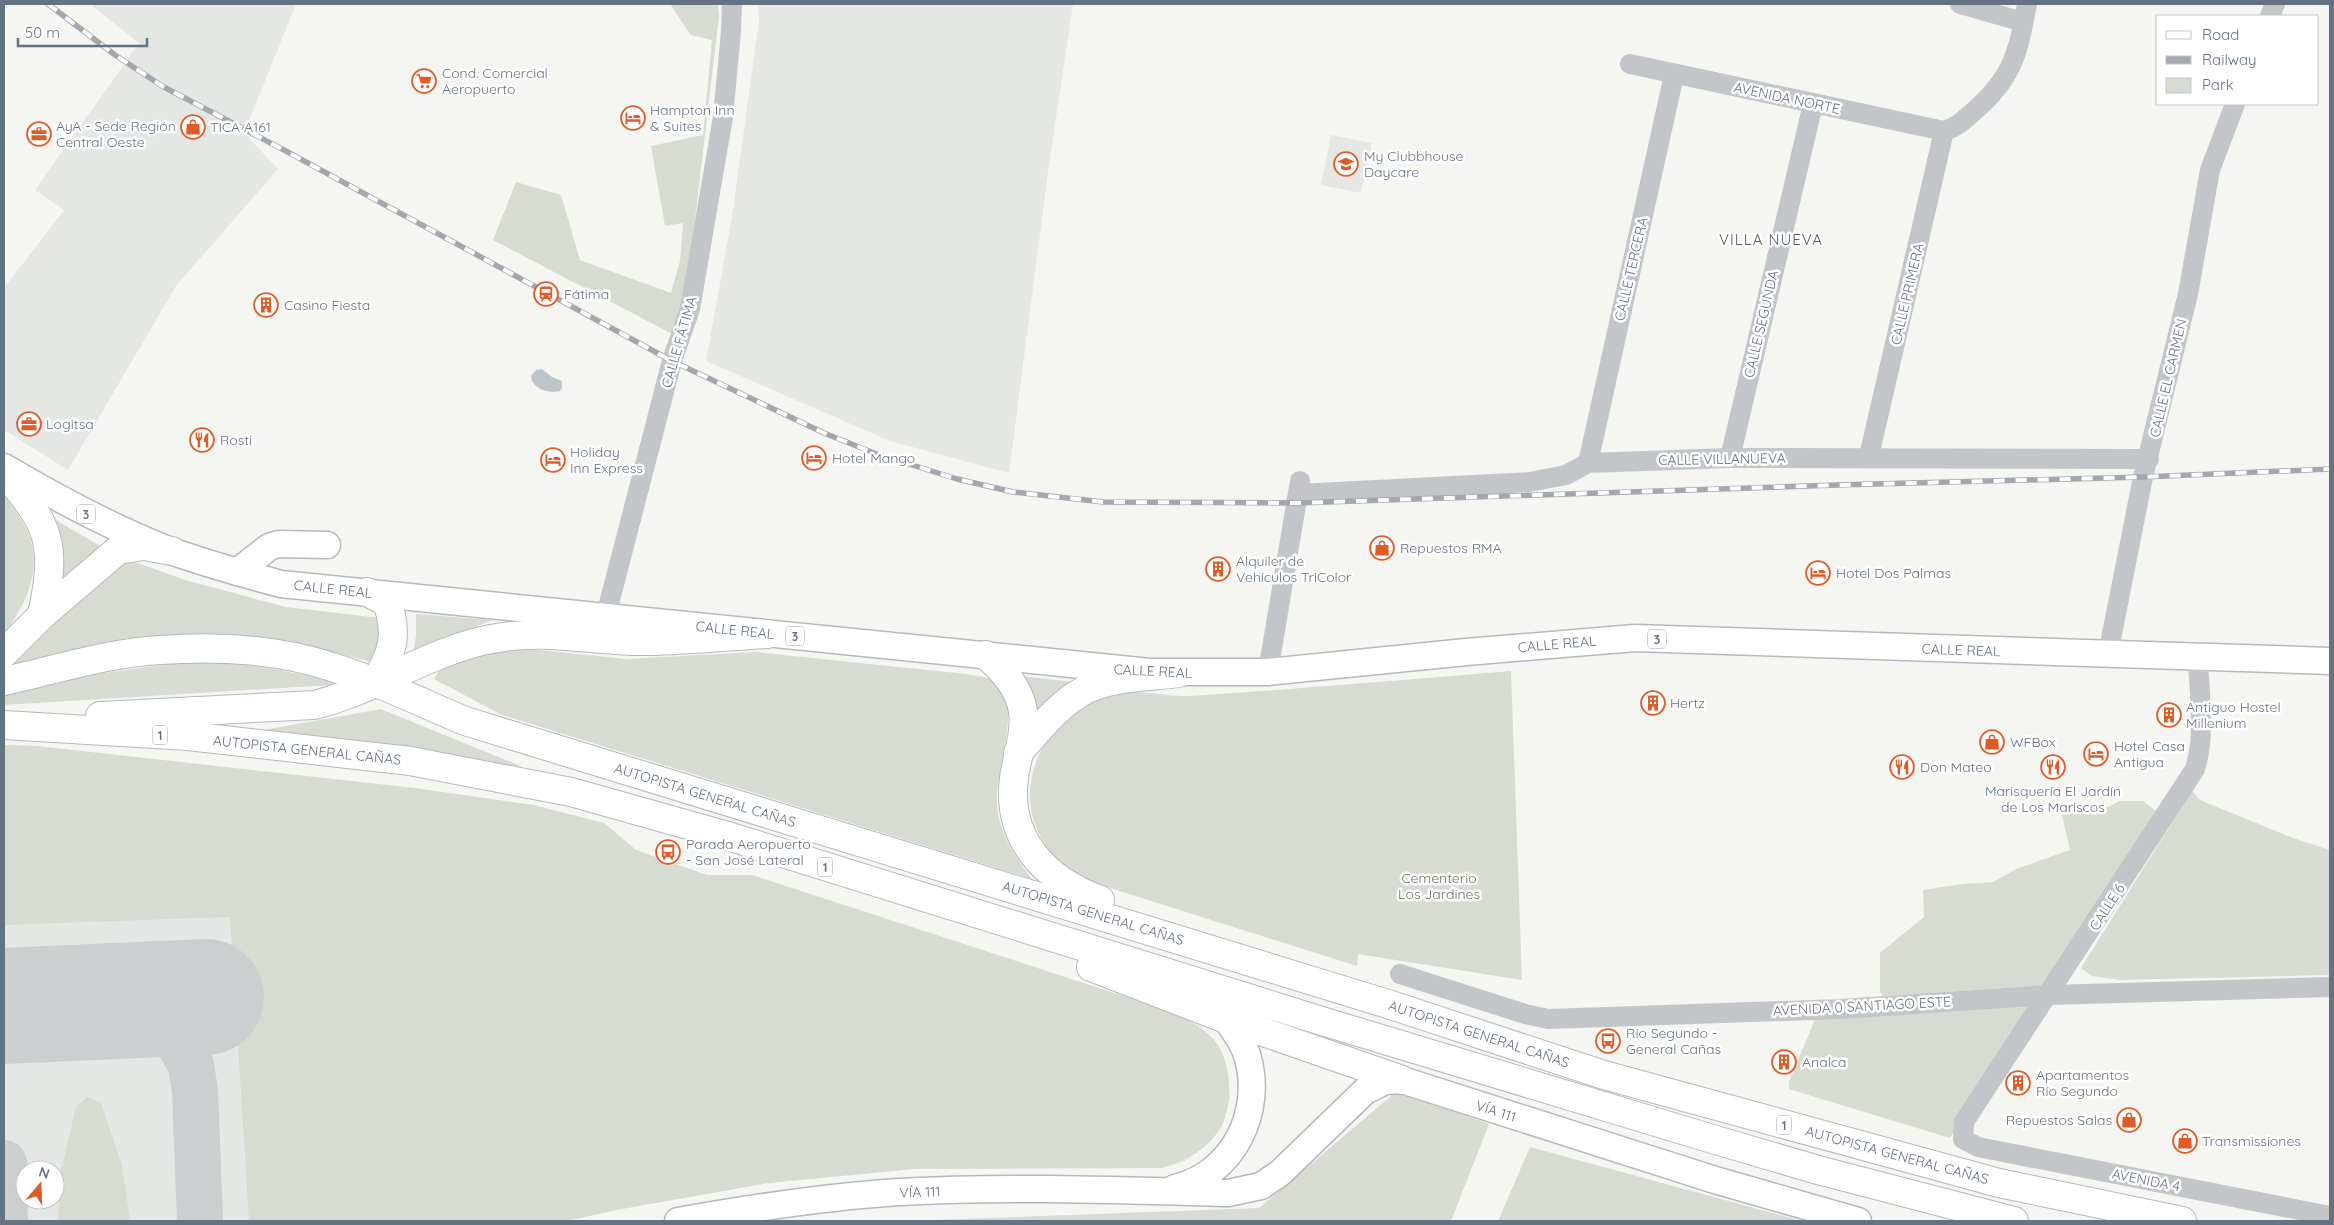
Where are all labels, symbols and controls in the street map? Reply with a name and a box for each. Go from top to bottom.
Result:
scale bar [18,15,146,47]
legend [2156,15,2319,105]
text: 50 m [25,23,60,42]
text: Road [2202,25,2239,44]
text: Railway [2202,50,2257,69]
place label: Cond. Comercial Aeropuerto [442,64,548,98]
supermarket icon: Cond. Comercial Aeropuerto [411,68,437,94]
text: Park [2202,75,2234,94]
street label: AVENIDA NORTE [1732,78,1842,118]
place label: Hampton Inn & Suites [650,101,735,135]
hotel icon: Hampton Inn & Suites [620,105,646,131]
shop icon: TICA A161 [180,114,206,140]
place label: AyA - Sede Región Central Oeste [56,117,176,151]
place label: TICA A161 [210,118,271,136]
office icon: AyA - Sede Región Central Oeste [26,121,52,147]
place label: My Clubbhouse Daycare [1364,147,1464,181]
school or university icon: My Clubbhouse Daycare [1333,151,1359,177]
street label: CALLE TERCERA [1610,215,1652,323]
district label: VILLA NUEVA [1719,230,1823,249]
street label: CALLE PRIMERA [1887,241,1927,347]
street label: CALLE SEGUNDA [1740,269,1782,379]
station icon: Fátima [533,281,559,307]
place label: Fátima [564,285,609,303]
building icon: Casino Fiesta [253,292,279,318]
street label: CALLE FÁTIMA [657,294,701,390]
place label: Casino Fiesta [284,296,370,314]
street label: CALLE EL CARMEN [2146,317,2190,439]
office icon: Logitsa [16,411,42,437]
place label: Logitsa [46,415,94,433]
restaurant icon: Rosti [189,427,215,453]
place label: Rosti [220,431,252,449]
place label: Holiday Inn Express [570,443,643,477]
hotel icon: Hotel Mango [801,445,827,471]
hotel icon: Holiday Inn Express [540,447,566,473]
place label: Hotel Mango [832,449,915,467]
street label: CALLE VILLANUEVA [1658,449,1786,469]
road number: 3 [77,504,95,524]
shop icon: Repuestos RMA [1369,535,1395,561]
place label: Repuestos RMA [1400,539,1502,557]
place label: Alquiler de Vehículos TriColor [1236,552,1352,586]
building icon: Alquiler de Vehículos TriColor [1205,556,1231,582]
hotel icon: Hotel Dos Palmas [1805,560,1831,586]
place label: Hotel Dos Palmas [1836,564,1951,582]
street label: CALLE REAL [293,576,374,602]
street label: CALLE REAL [695,617,776,643]
road number: 3 [786,626,804,646]
road number: 3 [1648,630,1666,648]
street label: CALLE REAL [1517,632,1598,656]
street label: CALLE REAL [1921,640,2001,660]
street label: CALLE REAL [1113,660,1193,682]
building icon: Hertz [1640,690,1666,716]
place label: Hertz [1670,694,1705,712]
place label: Antiguo Hostel Millenium [2186,698,2281,732]
building icon: Antiguo Hostel Millenium [2156,702,2182,728]
road number: 1 [152,726,168,744]
shop icon: WFBox [1979,729,2005,755]
street label: AUTOPISTA GENERAL CAÑAS [212,731,402,769]
place label: WFBox [2010,733,2056,751]
place label: Hotel Casa Antigua [2114,737,2185,771]
hotel icon: Hotel Casa Antigua [2083,741,2109,767]
restaurant icon: Don Mateo [1889,754,1915,780]
restaurant icon: Marisquería El Jardín de Los Mariscos [2040,754,2066,780]
place label: Don Mateo [1920,758,1992,776]
street label: AUTOPISTA GENERAL CAÑAS [612,759,798,831]
place label: Marisquería El Jardín de Los Mariscos [1985,782,2121,816]
place label: Parada Aeropuerto - San José Lateral [686,835,811,869]
bus stop icon: Parada Aeropuerto - San José Lateral [655,839,681,865]
road number: 1 [818,858,832,876]
park label: Cementerio Los Jardines [1398,869,1480,903]
street label: AUTOPISTA GENERAL CAÑAS [1000,877,1186,949]
street label: CALLE 6 [2085,880,2129,934]
street label: AVENIDA 0 SANTIAGO ESTE [1772,992,1952,1020]
street label: AUTOPISTA GENERAL CAÑAS [1386,996,1572,1072]
place label: Río Segundo - General Cañas [1626,1024,1721,1058]
bus stop icon: Río Segundo - General Cañas [1595,1028,1621,1054]
building icon: Analca [1771,1049,1797,1075]
place label: Analca [1802,1053,1846,1071]
place label: Apartamentos Río Segundo [2036,1066,2129,1100]
building icon: Apartamentos Río Segundo [2005,1070,2031,1096]
street label: VÍA 111 [1474,1096,1518,1126]
shop icon: Repuestos Salas [2116,1107,2142,1133]
place label: Repuestos Salas [2006,1111,2112,1129]
road number: 1 [1776,1116,1792,1134]
street label: AUTOPISTA GENERAL CAÑAS [1803,1122,1991,1188]
shop icon: Transmissiones [2172,1128,2198,1154]
place label: Transmissiones [2202,1132,2301,1150]
north arrow [15,1160,65,1210]
text: N [36,1163,52,1183]
street label: AVENIDA 4 [2110,1165,2182,1195]
street label: VÍA 111 [899,1182,941,1202]

